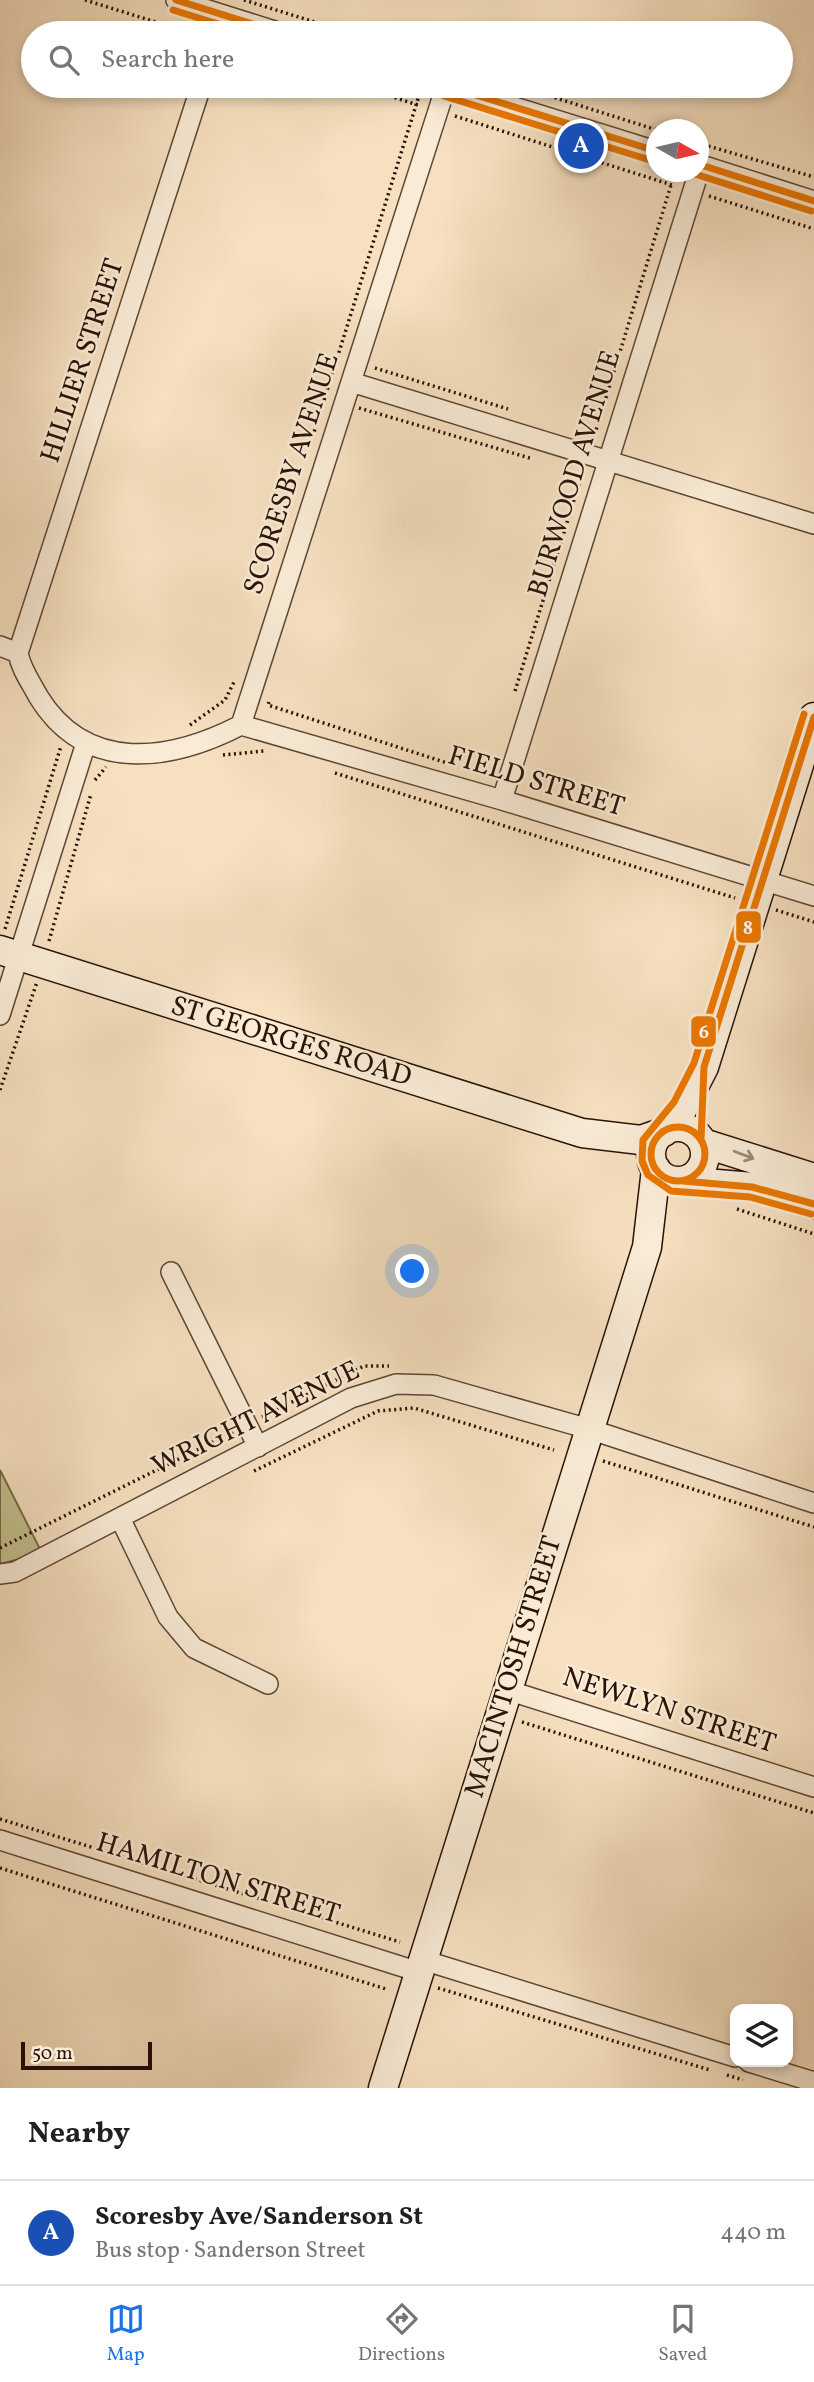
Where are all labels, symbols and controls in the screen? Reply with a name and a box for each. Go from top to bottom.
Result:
search box [21,21,793,98]
icon: search [45,41,83,79]
text: Search here [101,42,234,78]
north arrow [646,119,709,182]
pin: A [558,120,604,172]
street label: HILLIER STREET [32,254,134,468]
street label: BURWOOD AVENUE [519,346,631,602]
street label: SCORESBY AVENUE [234,348,350,600]
street label: FIELD STREET [443,737,629,827]
line badge: 8 [735,910,762,944]
text: 8 [743,916,753,942]
street label: ST GEORGES ROAD [166,987,416,1097]
line badge: 6 [690,1015,717,1048]
text: 6 [699,1020,709,1046]
one-way arrow [732,1149,754,1162]
your location [395,1254,429,1288]
street label: WRIGHT AVENUE [145,1352,367,1486]
street label: MACINTOSH STREET [456,1531,572,1803]
street label: NEWLYN STREET [557,1658,781,1764]
street label: HAMILTON STREET [91,1823,345,1935]
map controls [730,2004,793,2067]
button: layers [730,2004,793,2067]
scale bar [21,2039,152,2071]
text: 50 m [32,2041,73,2067]
text: Nearby [28,2113,130,2155]
text: Scoresby Ave/Sanderson St [95,2199,423,2235]
text: A [43,2217,59,2249]
text: 440 m [720,2217,786,2249]
text: Bus stop · Sanderson Street [95,2235,366,2267]
tab: Map [107,2300,145,2368]
tab: Directions [358,2300,445,2368]
tab: Saved [658,2300,707,2368]

